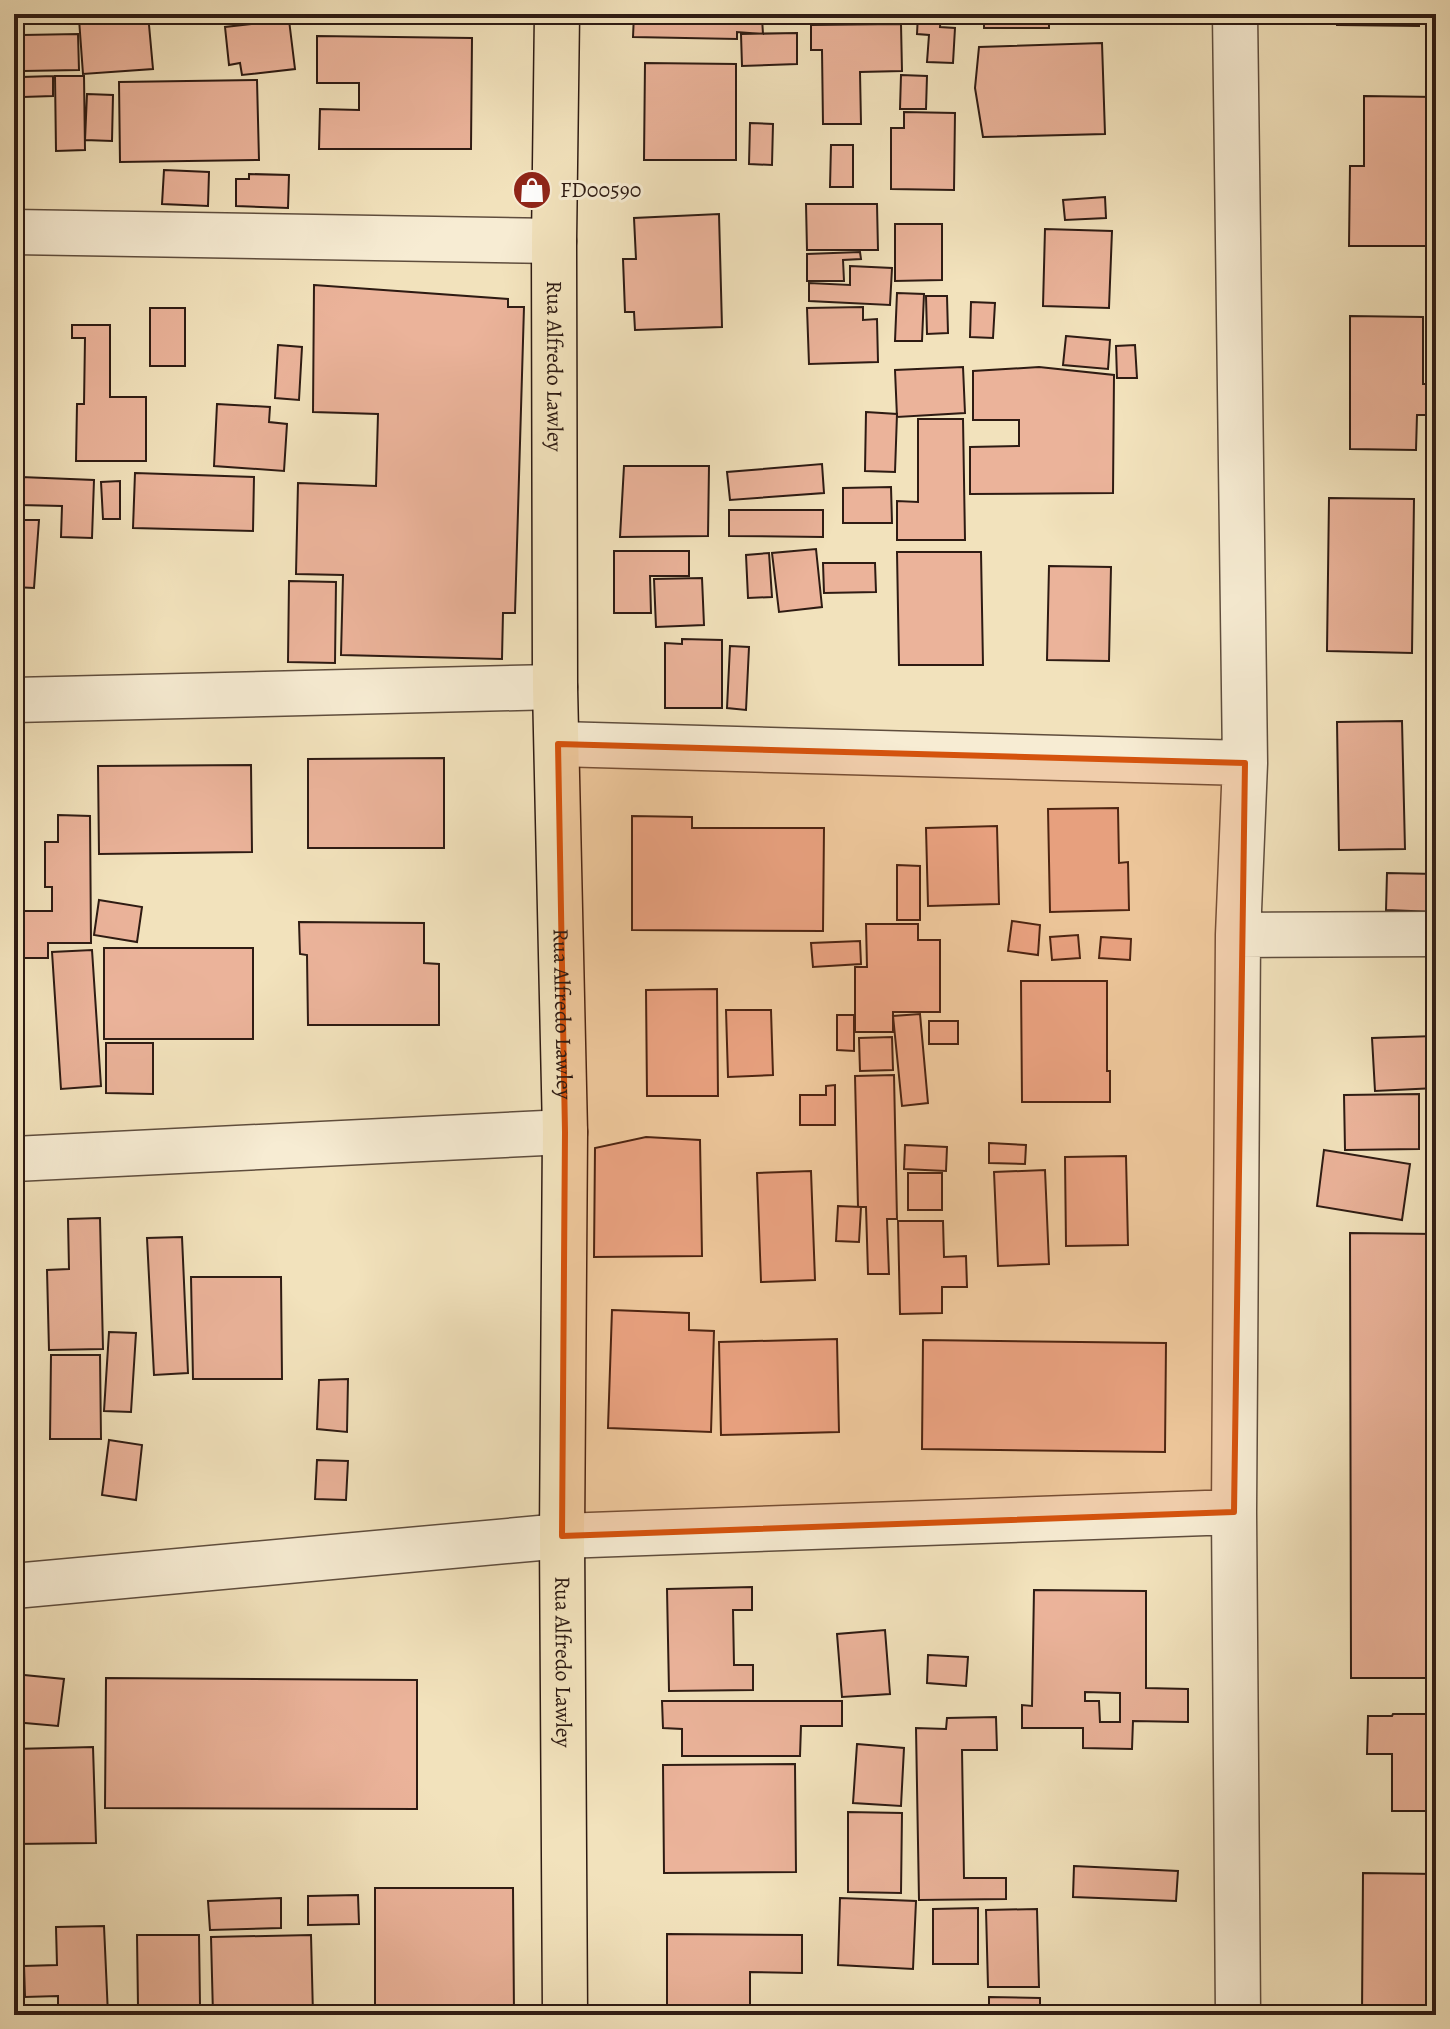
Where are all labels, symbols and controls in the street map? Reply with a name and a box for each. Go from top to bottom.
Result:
shop icon: FD00590 [511,169,553,211]
place label: FD00590 [560,175,641,205]
street label: Rua Alfredo Lawley [539,280,569,452]
street label: Rua Alfredo Lawley [545,928,579,1100]
street label: Rua Alfredo Lawley [547,1576,578,1748]

